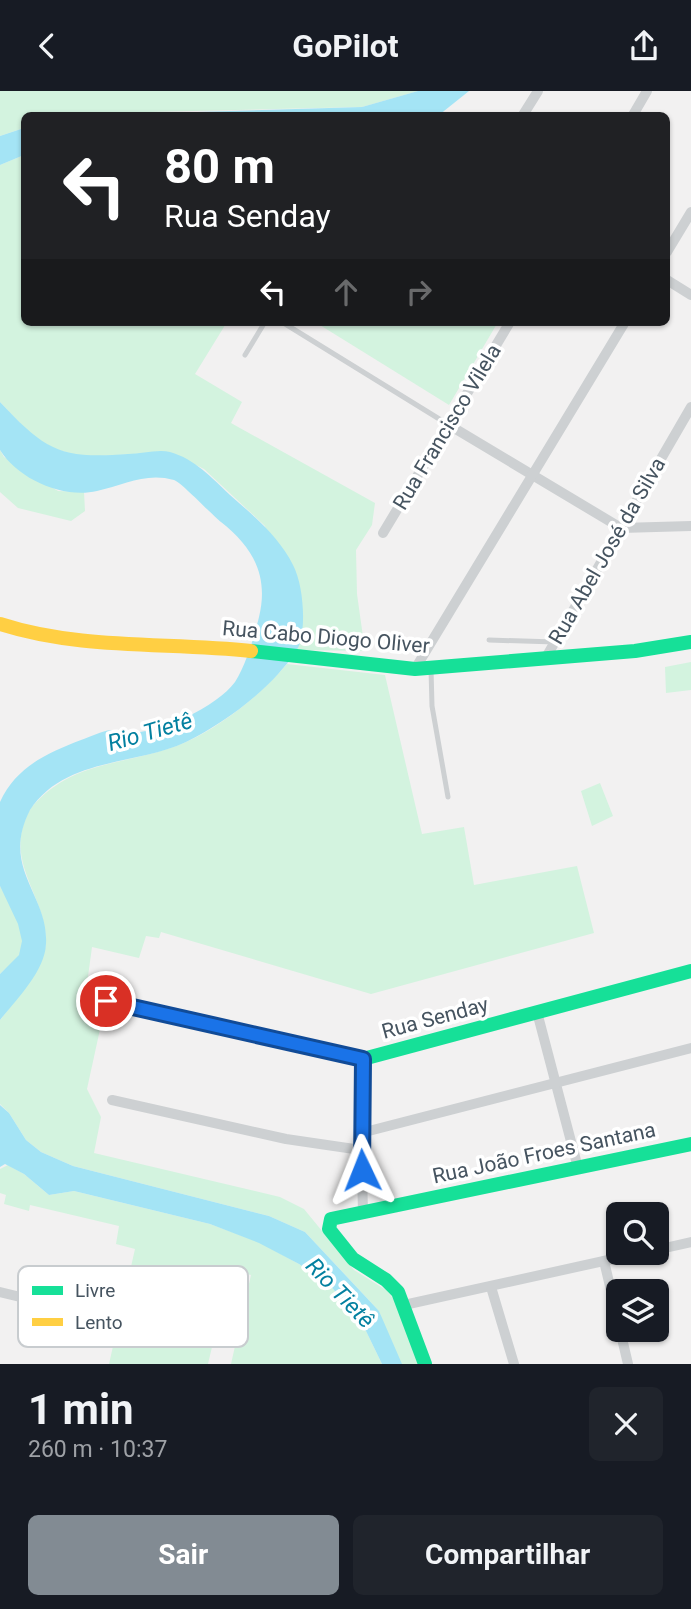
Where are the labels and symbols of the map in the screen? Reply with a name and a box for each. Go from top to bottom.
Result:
street label: Rua Francisco Vilela [388,340,506,514]
street label: Rua Abel José da Silva [544,453,670,649]
street label: Rua Cabo Diogo Oliver [221,616,431,658]
water label: Rio Tietê [105,707,196,757]
pin [76,971,136,1031]
street label: Rua Senday [379,992,491,1044]
street label: Rua João Froes Santana [430,1118,658,1188]
position arrow [325,1133,399,1207]
water label: Rio Tietê [300,1252,380,1334]
legend [18,1266,248,1347]
text: Livre [75,1279,115,1302]
text: Lento [75,1311,123,1334]

